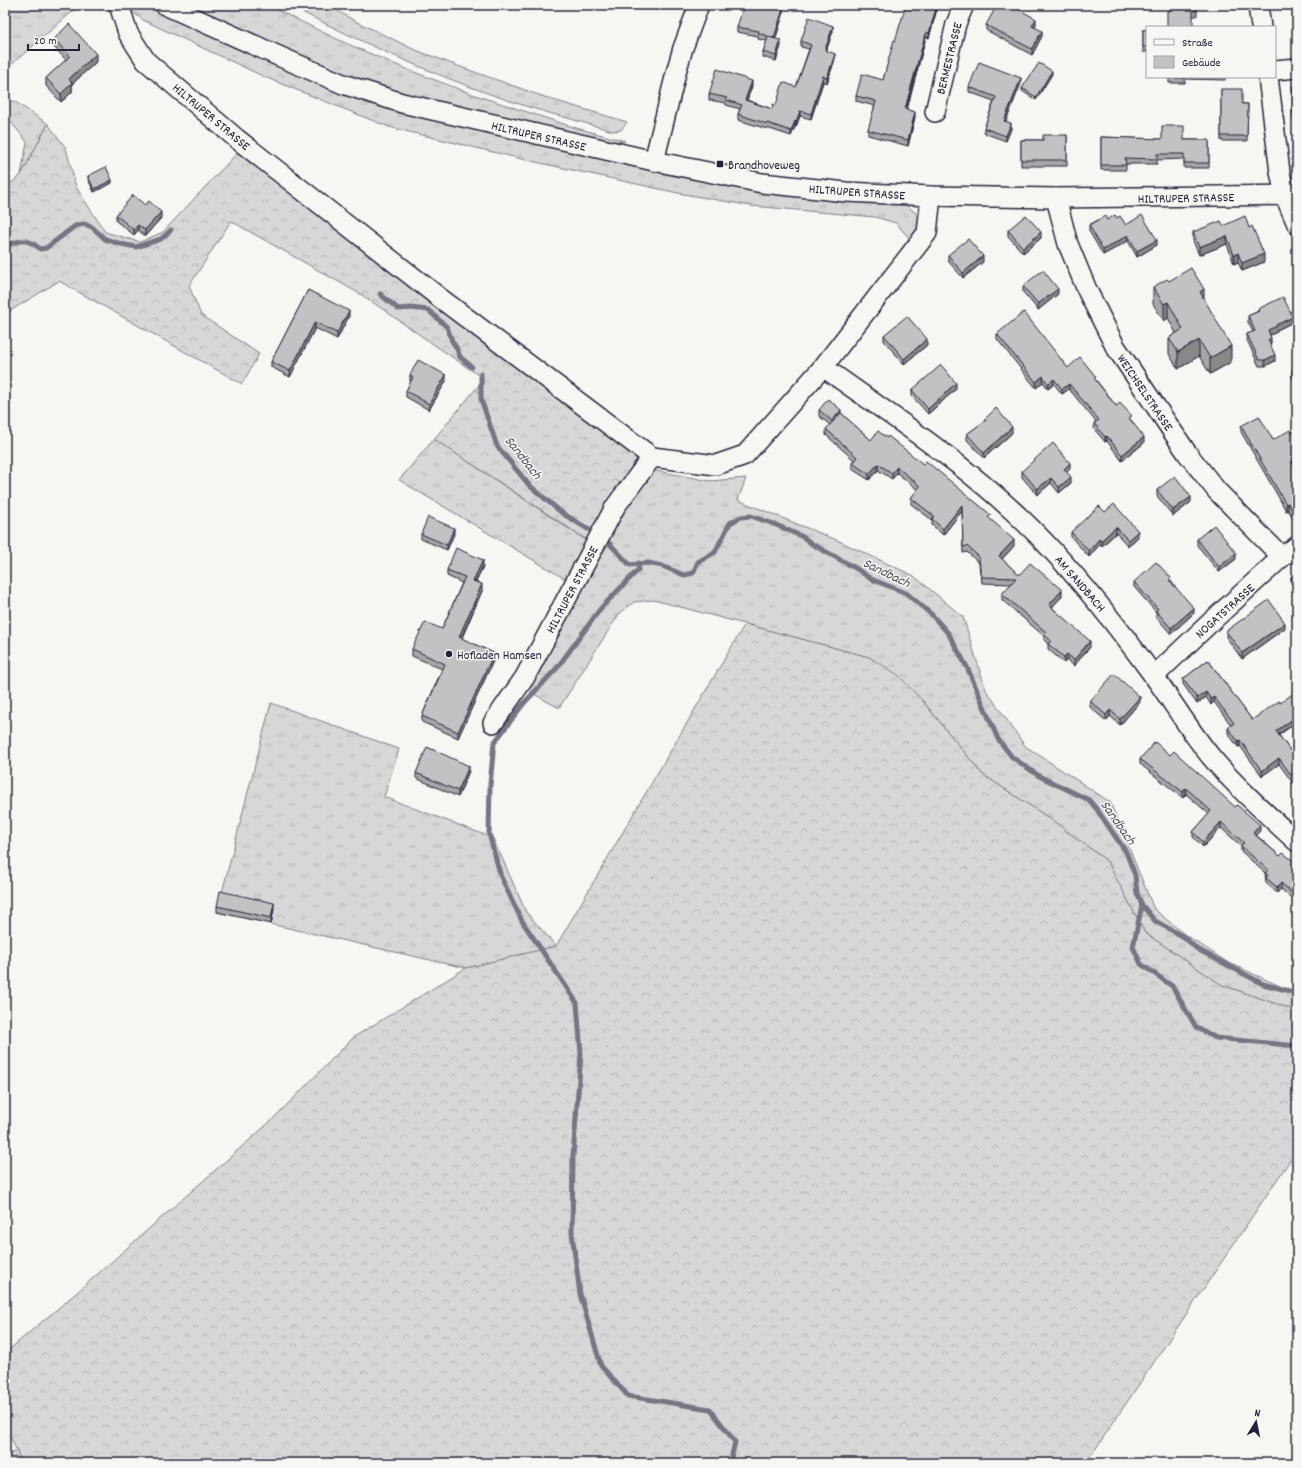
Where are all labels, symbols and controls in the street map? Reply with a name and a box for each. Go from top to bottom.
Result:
street label: BERMESTRASSE [932,20,969,97]
scale bar [28,26,79,52]
legend [1146,26,1276,78]
text: 20 m [34,33,57,50]
text: Straße [1182,35,1213,52]
text: Gebäude [1182,55,1221,72]
street label: HILTRUPER STRASSE [167,80,254,156]
street label: HILTRUPER STRASSE [489,117,588,158]
place label: Brandhoveweg [728,157,800,176]
marker: Brandhoveweg [715,159,725,169]
street label: HILTRUPER STRASSE [808,181,906,206]
street label: HILTRUPER STRASSE [1138,189,1235,210]
street label: WEICHSELSTRASSE [1111,351,1177,436]
water label: Sandbach [499,432,546,485]
street label: HILTRUPER STRASSE [542,543,604,637]
street label: AM SANDBACH [1049,552,1109,617]
water label: Sandbach [859,554,914,594]
street label: NOGATSTRASSE [1192,580,1260,644]
place label: Hofladen Hamsen [457,647,542,666]
marker: Hofladen Hamsen [444,649,454,659]
water label: Sandbach [1095,797,1140,850]
north arrow [1236,1402,1276,1442]
text: N [1253,1406,1262,1423]

